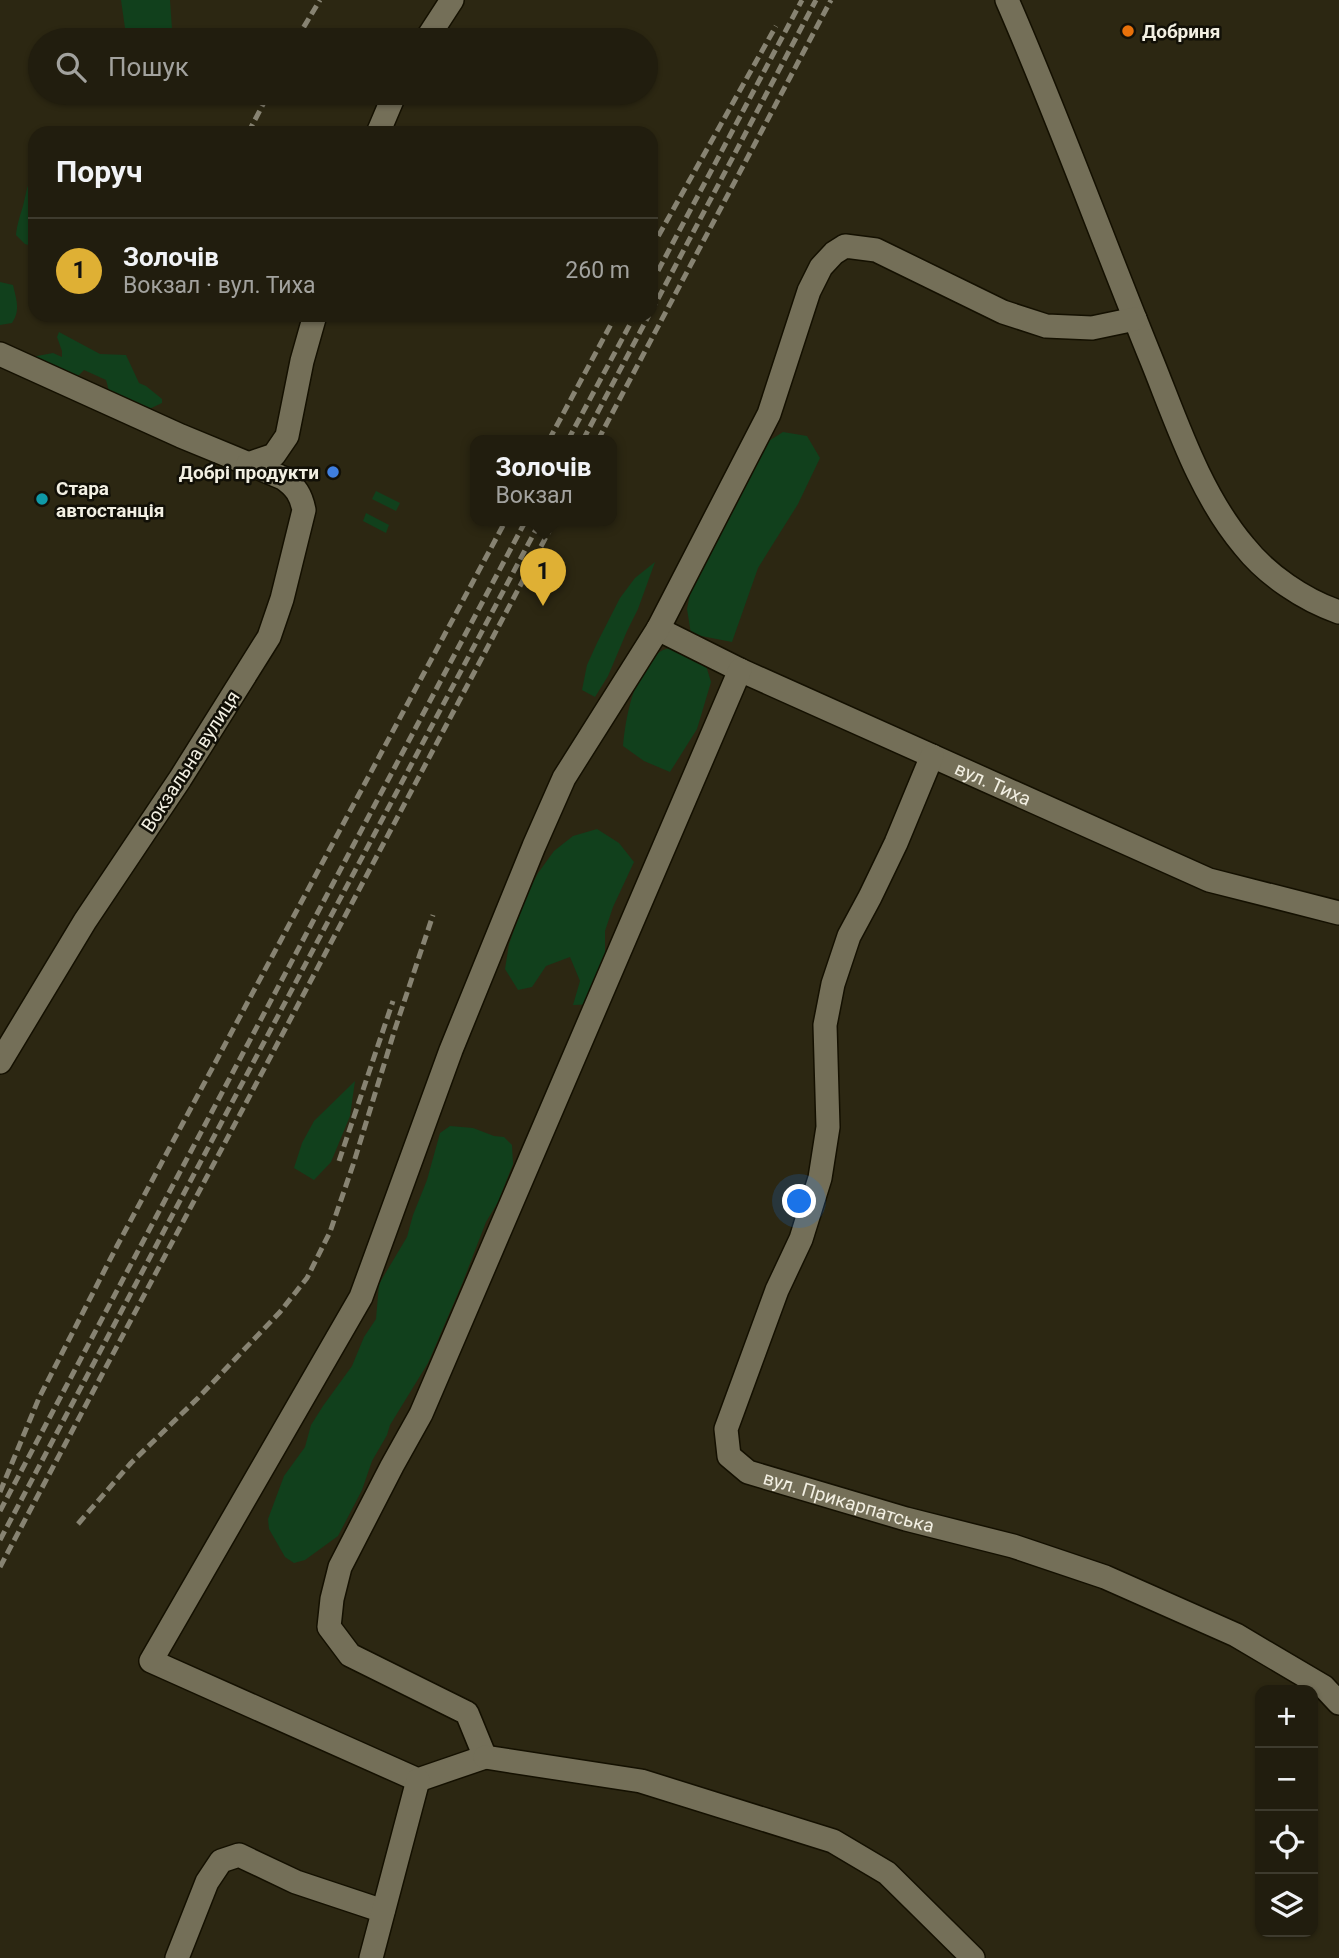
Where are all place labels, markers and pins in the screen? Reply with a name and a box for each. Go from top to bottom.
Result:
place label: Добриня [1142,20,1220,43]
marker: Добриня [1120,23,1136,39]
place label: Добрі продукти [179,461,319,484]
marker: Добрі продукти [325,464,341,480]
place label: Стара автостанція [56,477,164,522]
marker: Стара автостанція [34,491,50,507]
pin: 1 [520,548,566,606]

